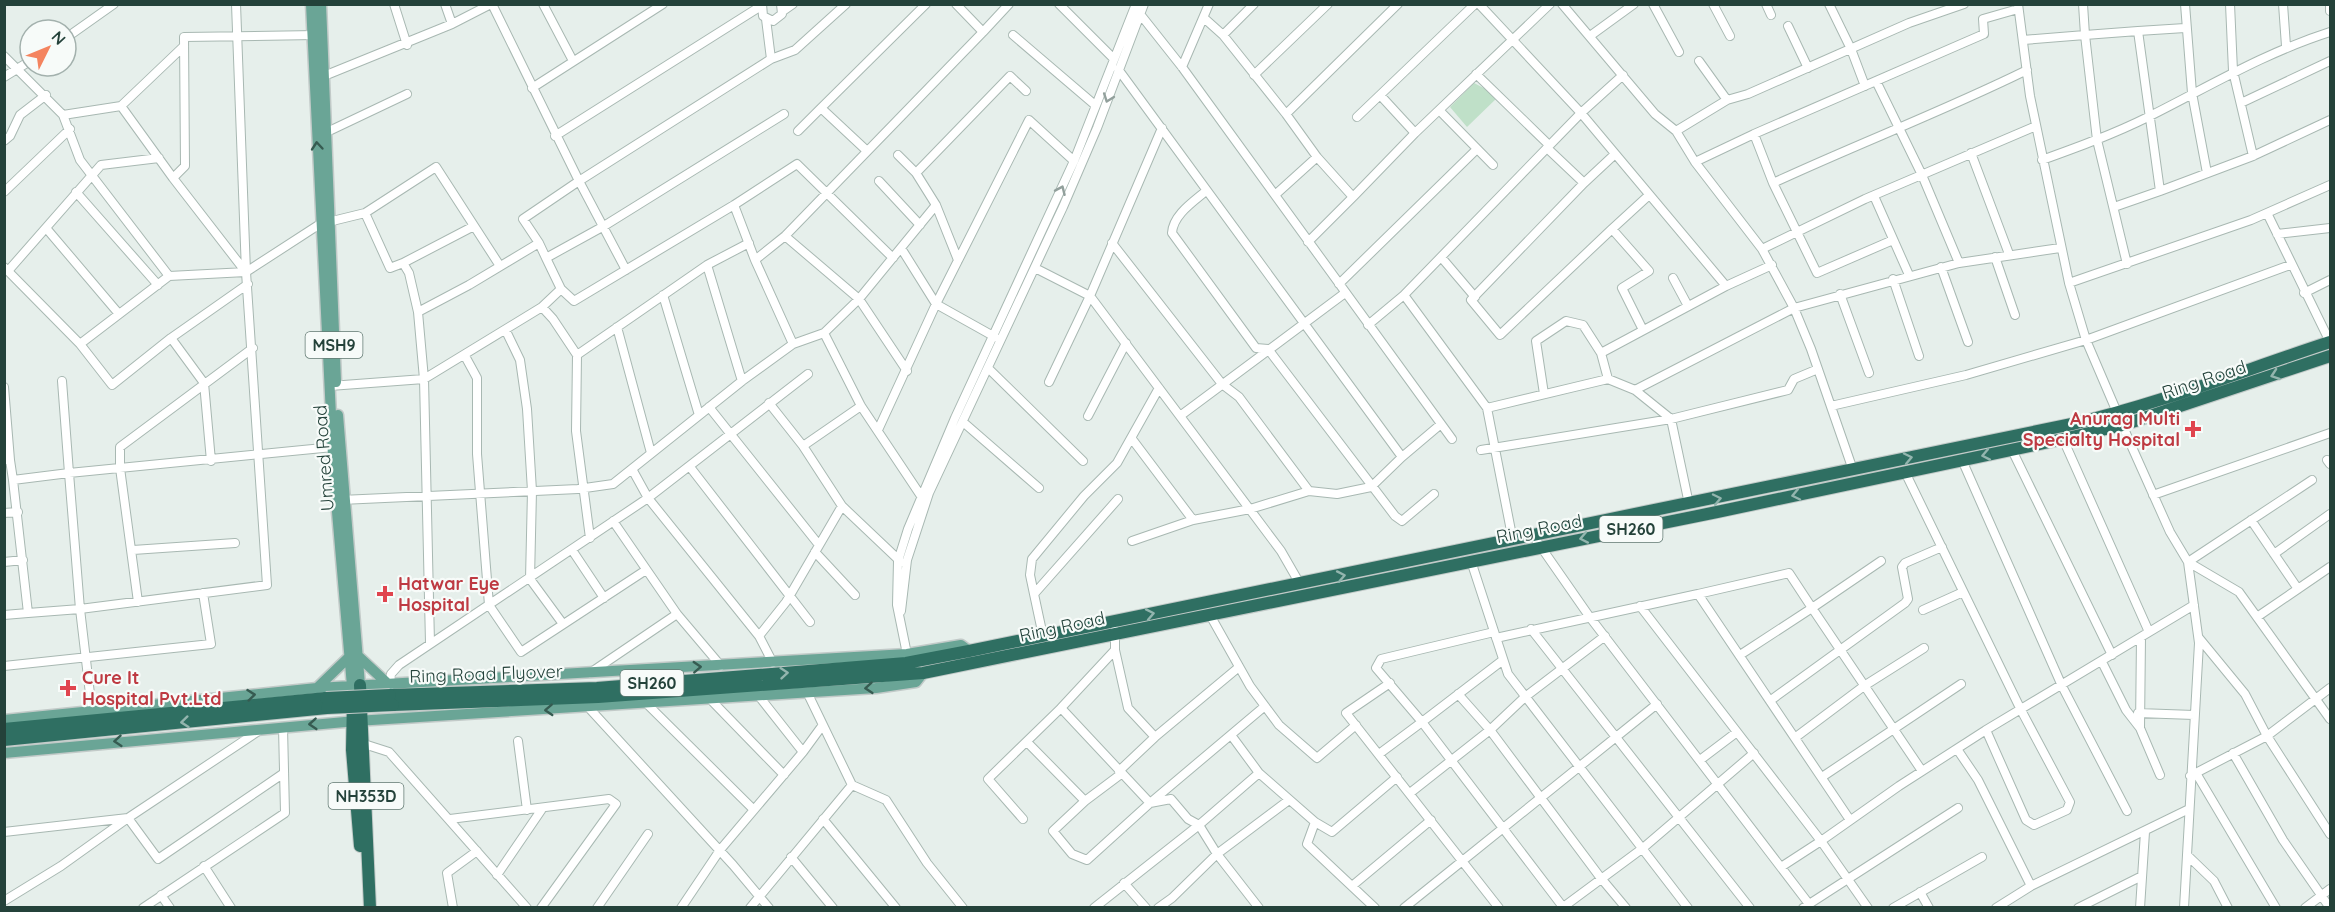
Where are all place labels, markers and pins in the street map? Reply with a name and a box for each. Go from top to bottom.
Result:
place label: Anurag Multi Specialty Hospital [2023,407,2180,451]
marker: Anurag Multi Specialty Hospital [2184,420,2202,438]
place label: Hatwar Eye Hospital [398,572,500,616]
marker: Hatwar Eye Hospital [376,585,394,603]
place label: Cure It Hospital Pvt.Ltd [82,666,221,710]
marker: Cure It Hospital Pvt.Ltd [59,679,77,697]

